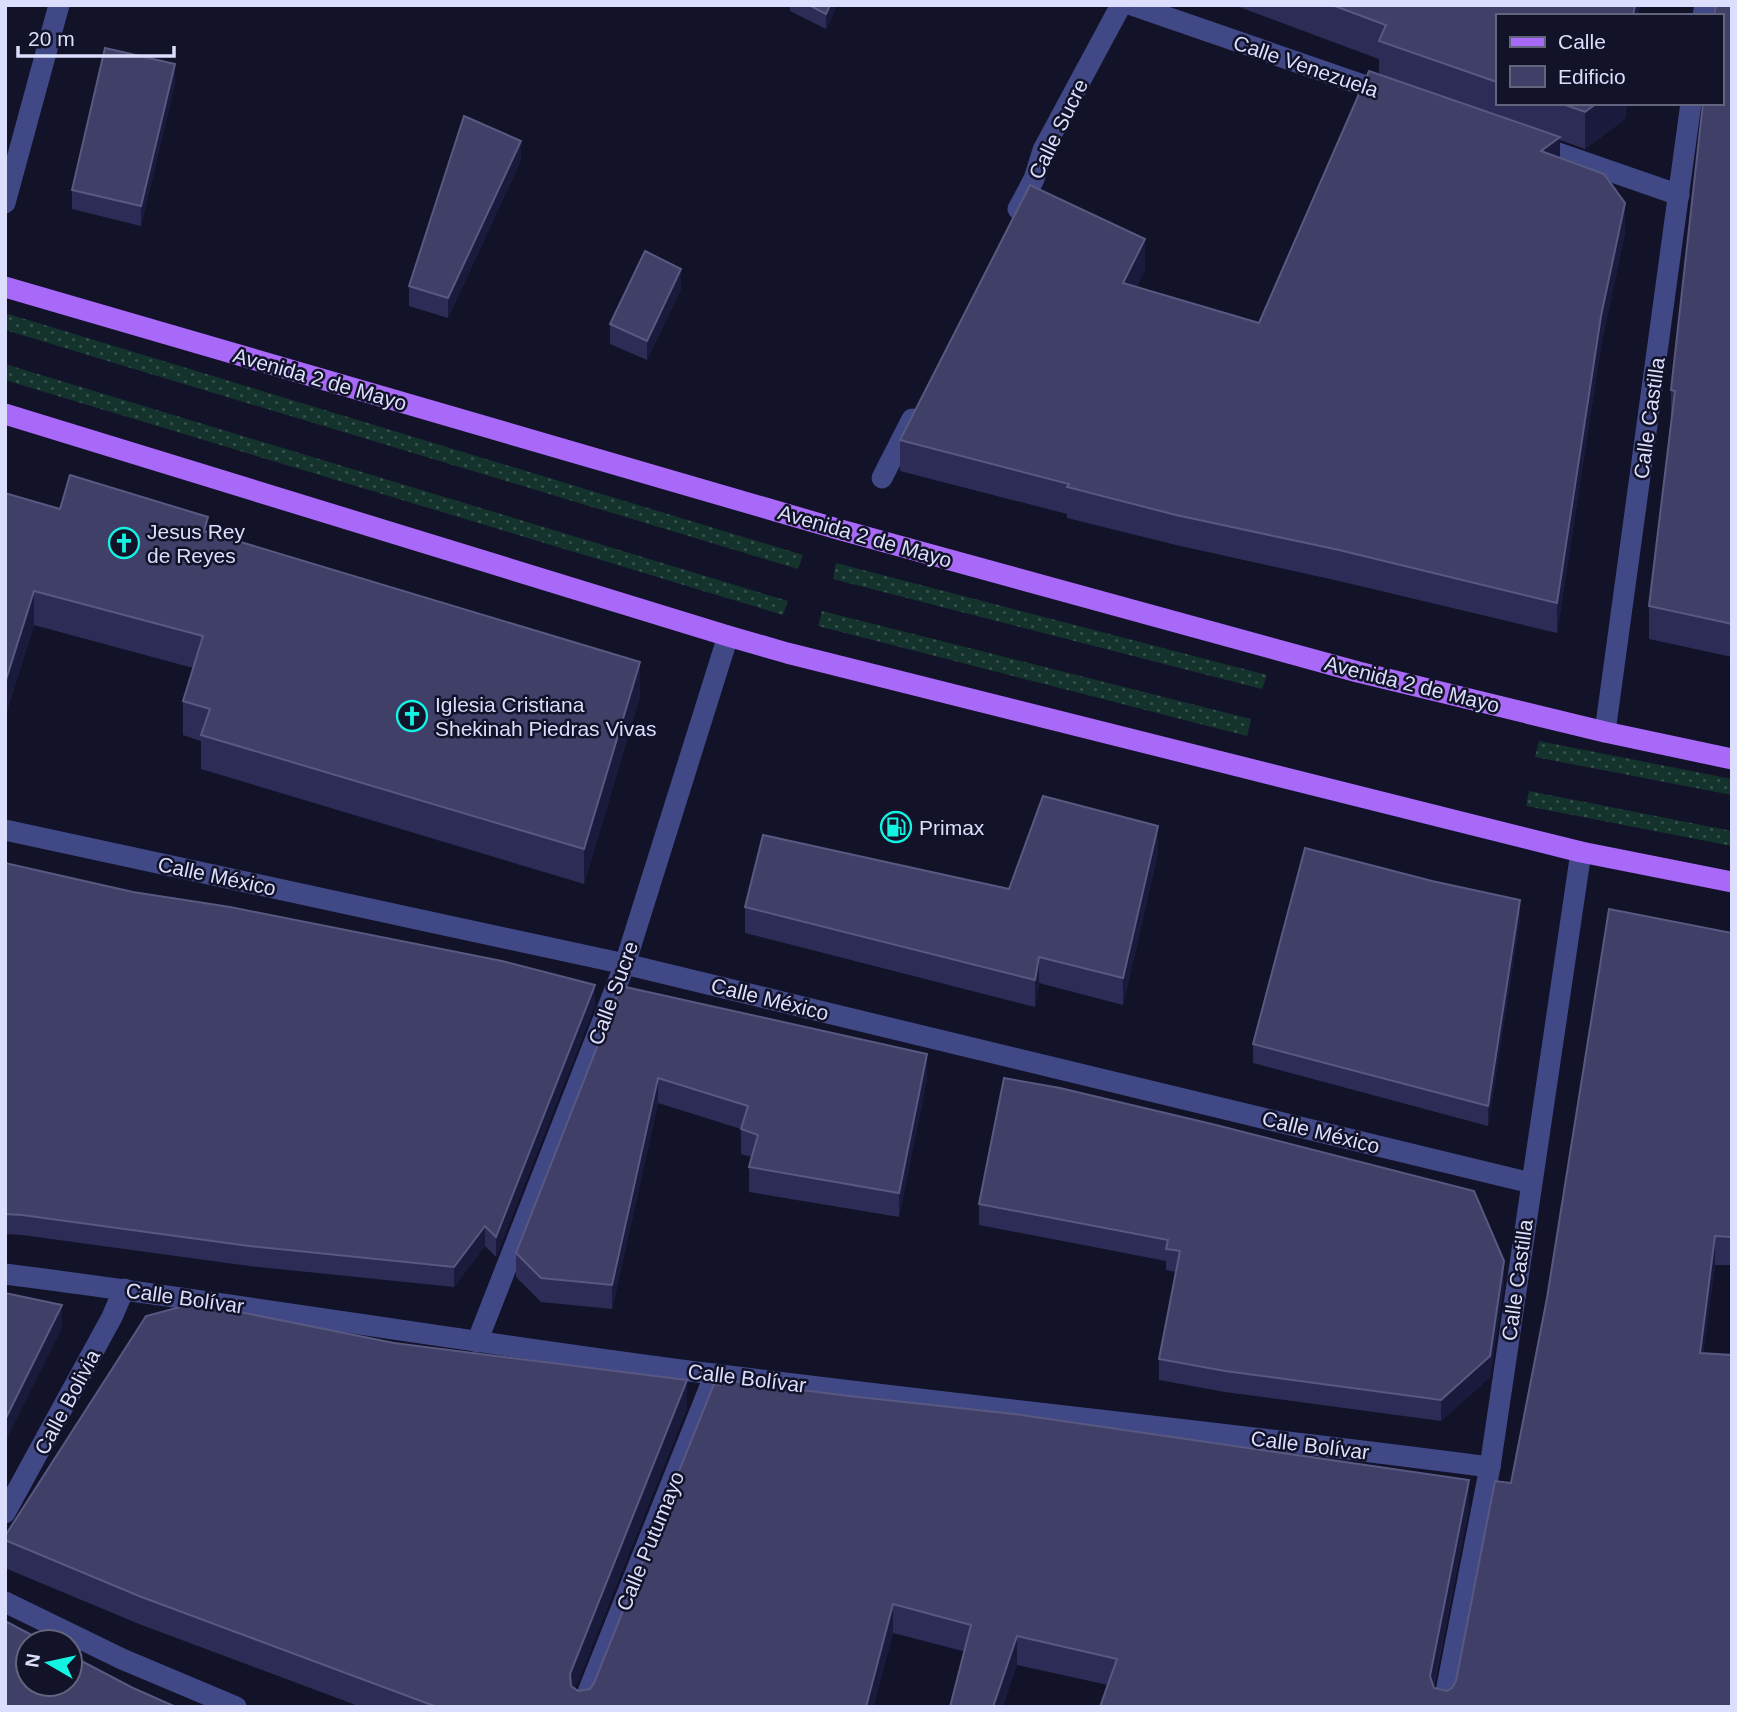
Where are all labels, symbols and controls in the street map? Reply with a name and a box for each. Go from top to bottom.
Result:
scale bar [18,14,173,58]
legend [1496,14,1723,105]
text: 20 m [28,27,75,50]
street label: Calle Venezuela [1230,30,1382,102]
text: Calle [1558,30,1606,53]
text: Edificio [1558,65,1626,88]
street label: Calle Sucre [1024,75,1092,183]
street label: Avenida 2 de Mayo [231,343,409,415]
street label: Calle Castilla [1629,355,1669,480]
street label: Avenida 2 de Mayo [776,500,954,572]
place label: Jesus Rey de Reyes [147,520,246,567]
church icon: Jesus Rey de Reyes [107,526,141,560]
street label: Avenida 2 de Mayo [1322,651,1502,717]
place label: Iglesia Cristiana Shekinah Piedras Vivas [435,693,656,740]
church icon: Iglesia Cristiana Shekinah Piedras Vivas [395,699,429,733]
fuel station icon: Primax [879,810,913,844]
place label: Primax [919,816,985,839]
street label: Calle México [156,852,278,900]
street label: Calle Sucre [584,938,642,1048]
street label: Calle México [709,973,831,1025]
street label: Calle México [1260,1106,1382,1158]
street label: Calle Castilla [1497,1217,1537,1342]
street label: Calle Bolívar [124,1278,246,1318]
street label: Calle Bolivia [30,1345,104,1458]
street label: Calle Bolívar [687,1359,807,1397]
street label: Calle Bolívar [1250,1426,1370,1464]
street label: Calle Putumayo [612,1468,688,1614]
north arrow [14,1628,84,1698]
text: N [21,1652,44,1669]

